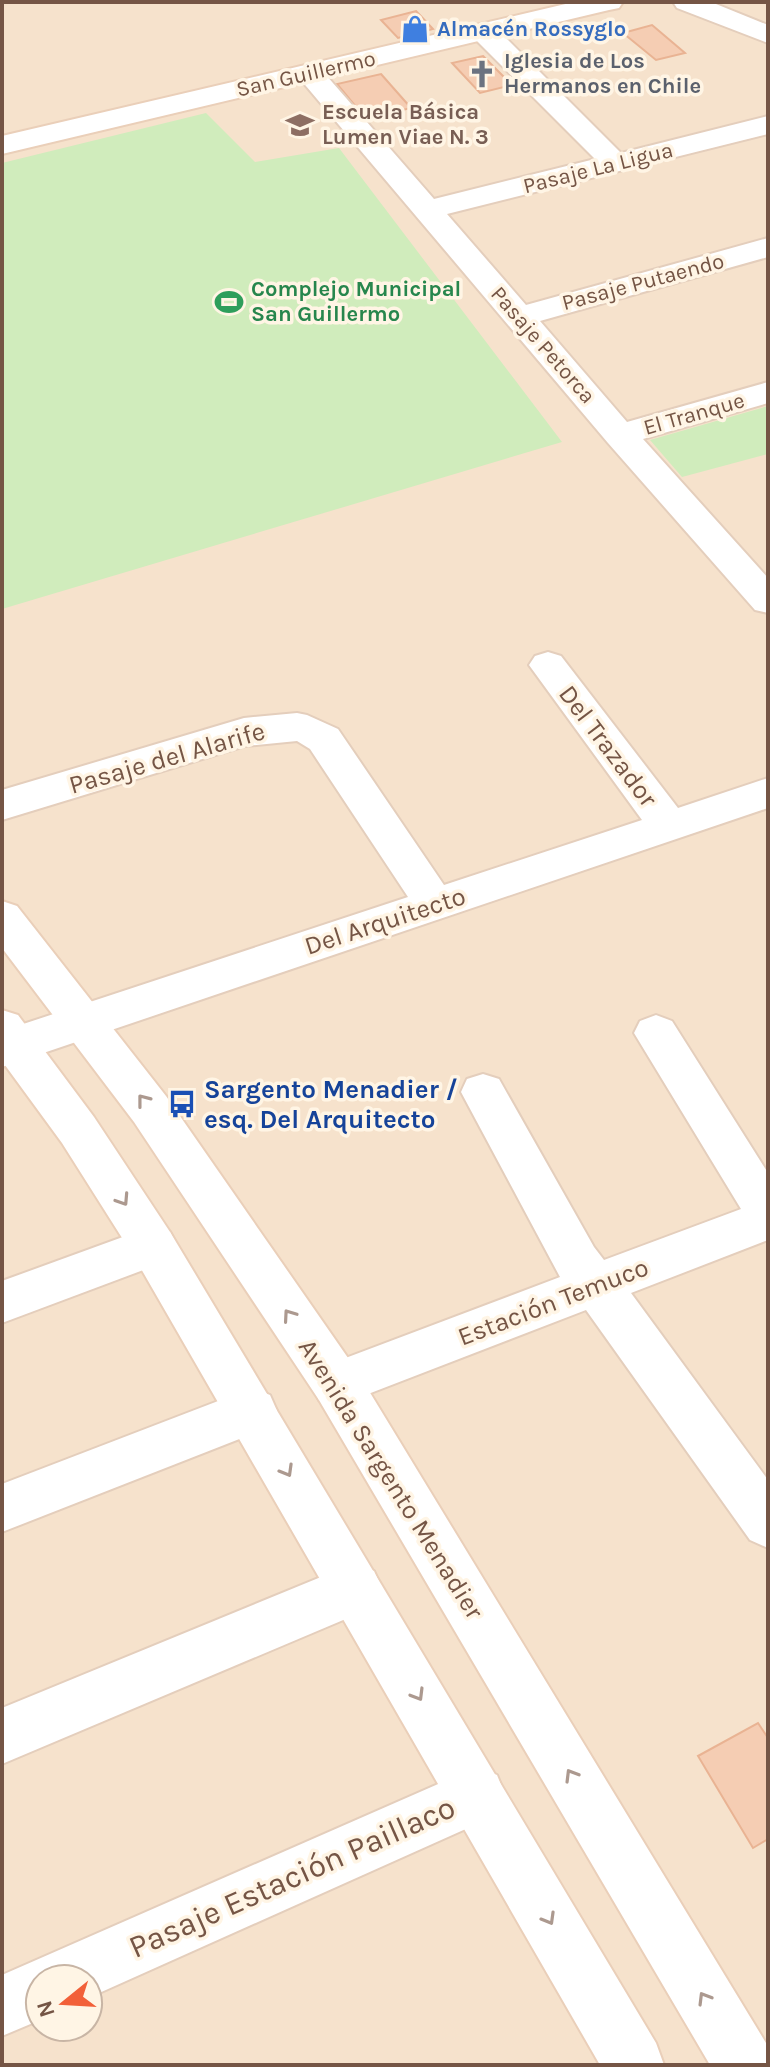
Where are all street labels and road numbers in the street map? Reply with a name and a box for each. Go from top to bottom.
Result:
street label: San Guillermo [234,45,378,103]
street label: Pasaje La Ligua [520,137,676,199]
street label: Pasaje Putaendo [559,248,727,316]
street label: Pasaje Petorca [485,281,601,409]
street label: El Tranque [640,387,748,441]
street label: Del Trazador [552,679,664,813]
street label: Pasaje del Alarife [65,715,269,801]
street label: Del Arquitecto [301,880,469,962]
street label: Estación Temuco [453,1251,653,1353]
street label: Avenida Sargento Menadier [292,1333,490,1625]
street label: Pasaje Estación Paillaco [123,1788,461,1966]

